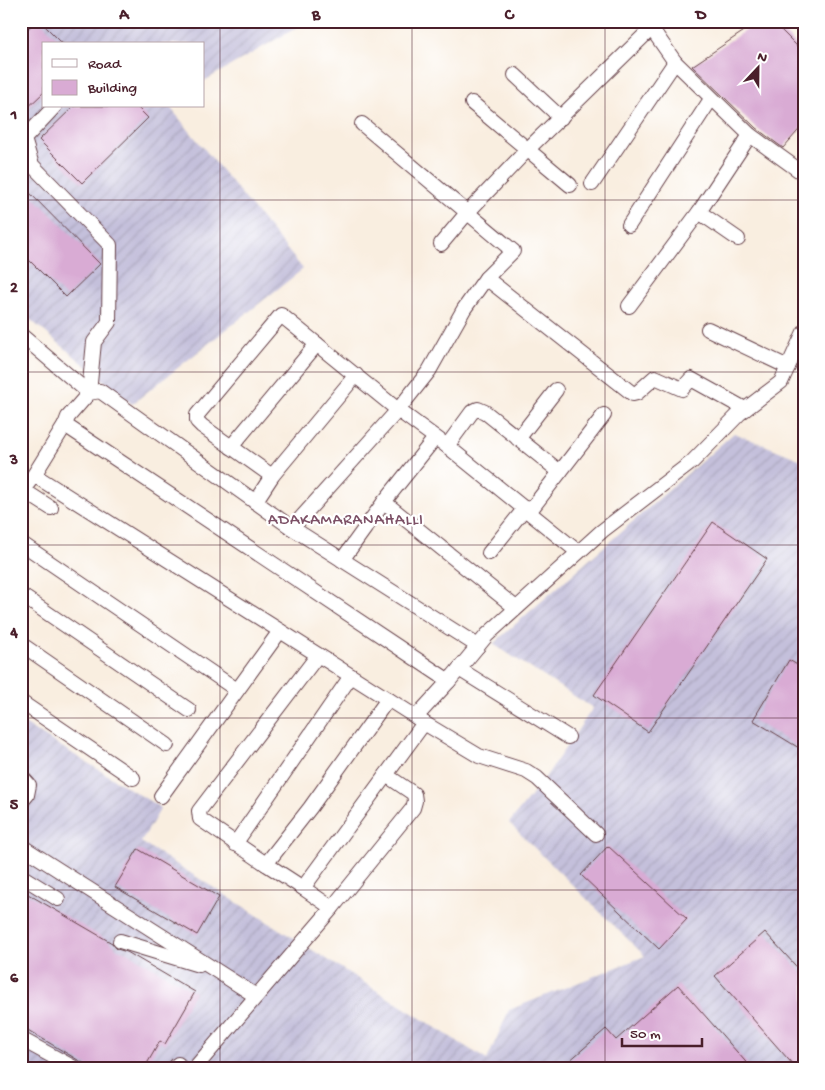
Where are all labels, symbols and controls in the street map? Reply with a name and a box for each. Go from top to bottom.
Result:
text: A [118,7,130,26]
text: B [311,7,321,26]
text: C [504,7,515,26]
text: D [694,7,707,26]
legend [42,42,205,108]
north arrow [732,42,782,92]
text: N [755,49,769,68]
text: Road [88,56,122,74]
text: Building [87,80,137,98]
text: 1 [10,107,17,126]
text: 2 [10,280,18,299]
text: 3 [9,452,18,471]
district label: ADAKAMARANAHALLI [268,512,424,531]
text: 4 [9,625,18,644]
text: 5 [10,797,19,816]
text: 6 [10,970,19,989]
scale bar [622,1015,702,1047]
text: 50 m [630,1026,661,1044]

